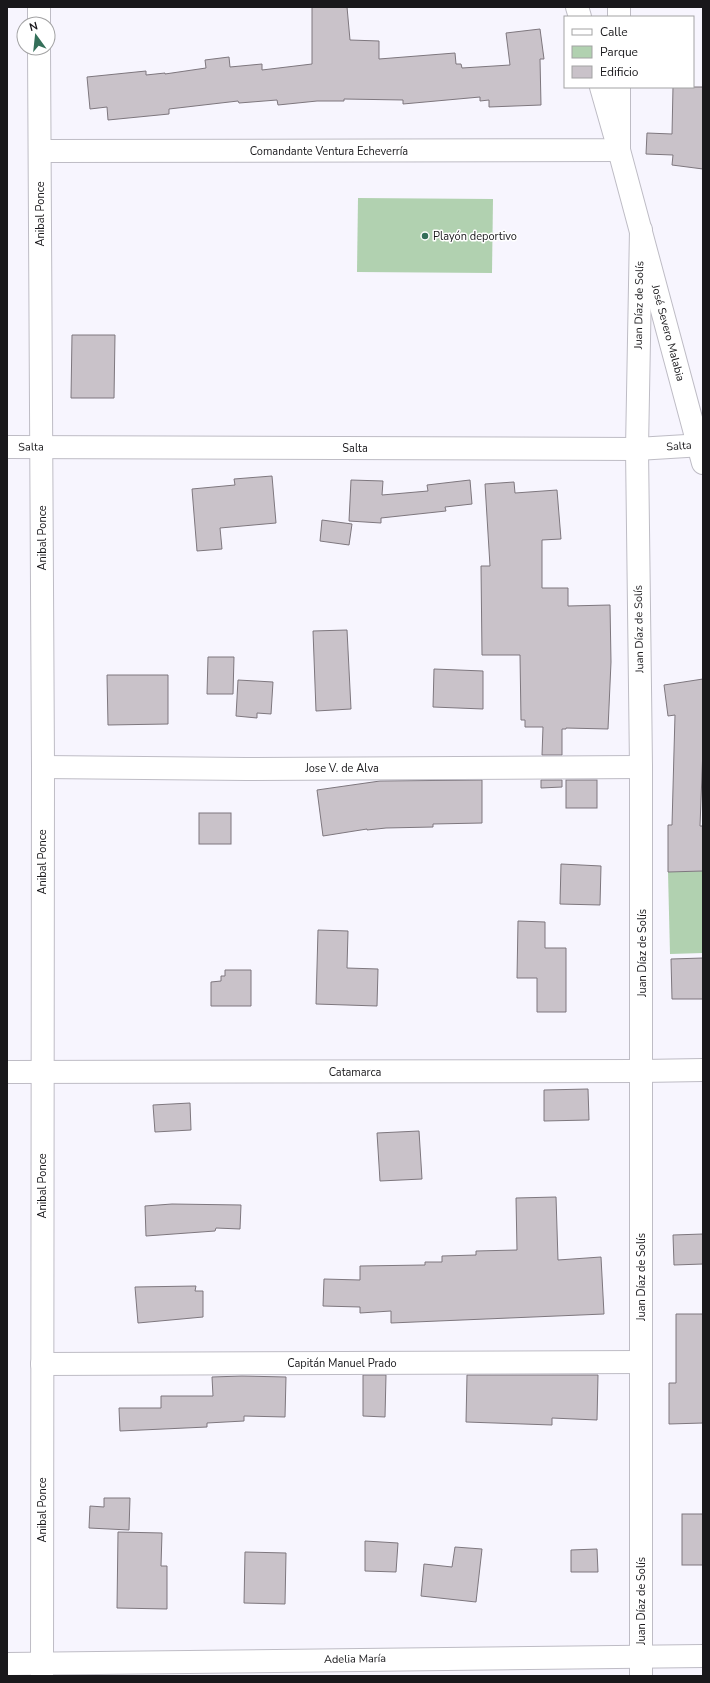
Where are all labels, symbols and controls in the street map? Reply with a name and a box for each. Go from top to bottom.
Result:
north arrow [16,16,56,56]
legend [564,16,694,88]
text: N [28,19,39,35]
text: Calle [600,24,628,40]
text: Parque [600,44,638,60]
text: Edificio [600,64,639,80]
street label: Comandante Ventura Echeverría [250,144,408,159]
street label: Anibal Ponce [33,181,48,247]
place label: Playón deportivo [433,229,517,244]
marker: Playón deportivo [420,231,430,241]
street label: Juan Díaz de Solís [631,261,647,350]
street label: José Severo Malabia [648,282,688,383]
street label: Salta [666,438,692,454]
street label: Salta [18,439,44,455]
street label: Salta [342,441,368,456]
street label: Anibal Ponce [35,505,50,571]
street label: Juan Díaz de Solís [631,585,647,674]
street label: Jose V. de Alva [304,761,379,776]
street label: Anibal Ponce [35,829,50,895]
street label: Juan Díaz de Solís [635,909,650,998]
street label: Catamarca [329,1065,382,1080]
street label: Anibal Ponce [35,1153,50,1219]
street label: Juan Díaz de Solís [634,1233,649,1322]
street label: Capitán Manuel Prado [287,1356,397,1371]
street label: Anibal Ponce [35,1477,50,1543]
street label: Juan Díaz de Solís [634,1557,649,1646]
street label: Adelia María [324,1651,386,1667]

